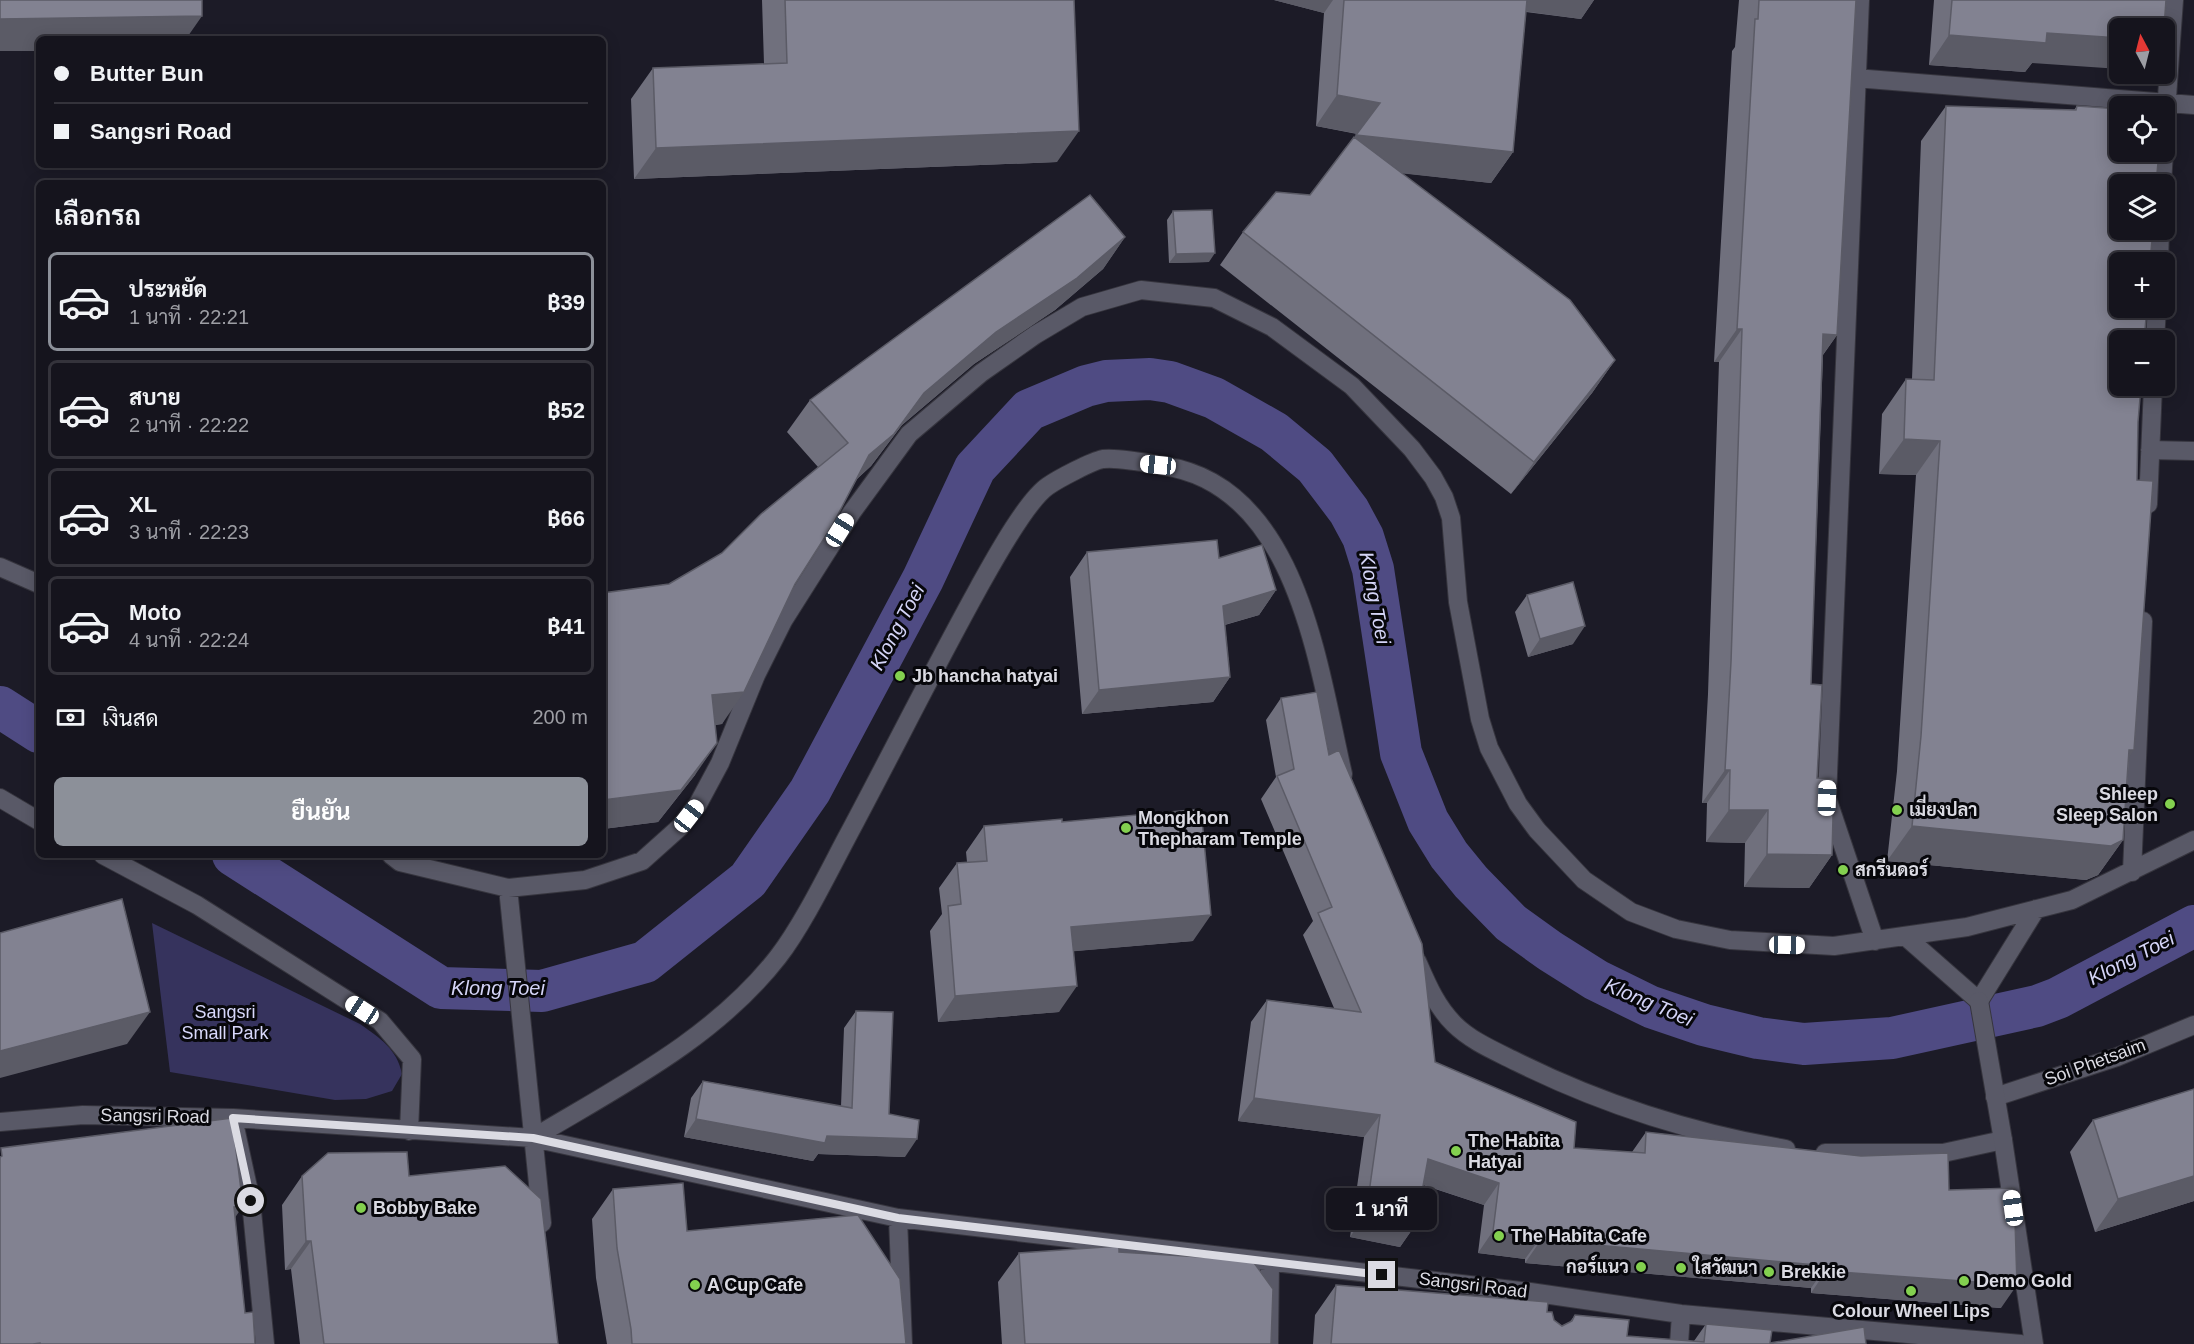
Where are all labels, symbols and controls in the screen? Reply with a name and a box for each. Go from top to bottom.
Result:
north arrow [2109,18,2175,84]
map controls [2109,18,2175,396]
text: Butter Bun [90,61,204,86]
button: locate [2109,96,2175,162]
text: Sangsri Road [90,119,232,144]
button: layers [2109,174,2175,240]
text: เลือกรถ [54,201,141,231]
button: + [2109,252,2175,318]
icon: car [57,275,111,329]
text: ประหยัด [129,277,207,302]
text: ฿39 [547,290,585,315]
text: 1 นาที · 22:21 [129,306,249,328]
button: − [2109,330,2175,396]
icon: car [57,383,111,437]
text: สบาย [129,385,181,410]
text: ฿52 [547,398,585,423]
text: 2 นาที · 22:22 [129,414,249,436]
car [1139,454,1177,476]
icon: car [57,491,111,545]
text: XL [129,492,157,517]
text: ฿66 [547,506,585,531]
car [823,510,857,550]
text: 3 นาที · 22:23 [129,521,249,543]
water label: Klong Toei [1355,550,1395,647]
water label: Klong Toei [865,580,929,674]
icon: car [57,599,111,653]
text: Moto [129,600,182,625]
text: ฿41 [547,614,585,639]
text: 4 นาที · 22:24 [129,629,249,651]
place label: Jb hancha hatyai [912,666,1058,686]
marker: Jb hancha hatyai [893,669,907,683]
icon: cash [54,701,87,734]
text: เงินสด [102,706,159,731]
text: 200 m [532,706,588,728]
button: ยืนยัน [54,777,588,846]
car [1817,780,1837,816]
place label: Shleep Sleep Salon [2056,784,2158,825]
place label: เมี่ยงปลา [1909,794,1977,820]
car [671,796,707,836]
marker: Shleep Sleep Salon [2163,797,2177,811]
marker: เมี่ยงปลา [1890,803,1904,817]
place label: Mongkhon Thepharam Temple [1138,808,1302,849]
marker: Mongkhon Thepharam Temple [1119,821,1133,835]
place label: สกรีนดอร์ [1855,857,1929,880]
marker: สกรีนดอร์ [1836,863,1850,877]
water label: Klong Toei [2084,927,2178,989]
car [1769,936,1805,954]
water label: Klong Toei [1602,974,1697,1031]
water label: Klong Toei [451,977,545,999]
car [342,993,382,1027]
park label: Sangsri Small Park [181,1002,270,1043]
street label: Soi Phetsaim [2042,1034,2148,1090]
street label: Sangsri Road [100,1105,210,1127]
place label: The Habita Hatyai [1468,1131,1561,1172]
marker: The Habita Hatyai [1449,1144,1463,1158]
route start [237,1187,264,1214]
callout: 1 นาที [1326,1188,1438,1230]
car [2002,1189,2024,1227]
place label: Bobby Bake [373,1198,477,1218]
text: 1 นาที [1355,1198,1408,1220]
marker: Bobby Bake [354,1201,368,1215]
place label: The Habita Cafe [1511,1226,1647,1246]
marker: The Habita Cafe [1492,1229,1506,1243]
place label: กอร์แนว [1566,1254,1629,1277]
place label: ใสวัฒนา [1691,1255,1758,1278]
marker: กอร์แนว [1634,1260,1648,1274]
route end [1368,1261,1395,1288]
marker: ใสวัฒนา [1674,1261,1688,1275]
place label: Brekkie [1781,1262,1846,1282]
marker: Brekkie [1762,1265,1776,1279]
street label: Sangsri Road [1418,1268,1528,1302]
place label: Demo Gold [1976,1271,2072,1291]
marker: Demo Gold [1957,1274,1971,1288]
place label: A Cup Cafe [707,1275,803,1295]
marker: A Cup Cafe [688,1278,702,1292]
marker: Colour Wheel Lips [1904,1284,1918,1298]
place label: Colour Wheel Lips [1832,1301,1990,1321]

